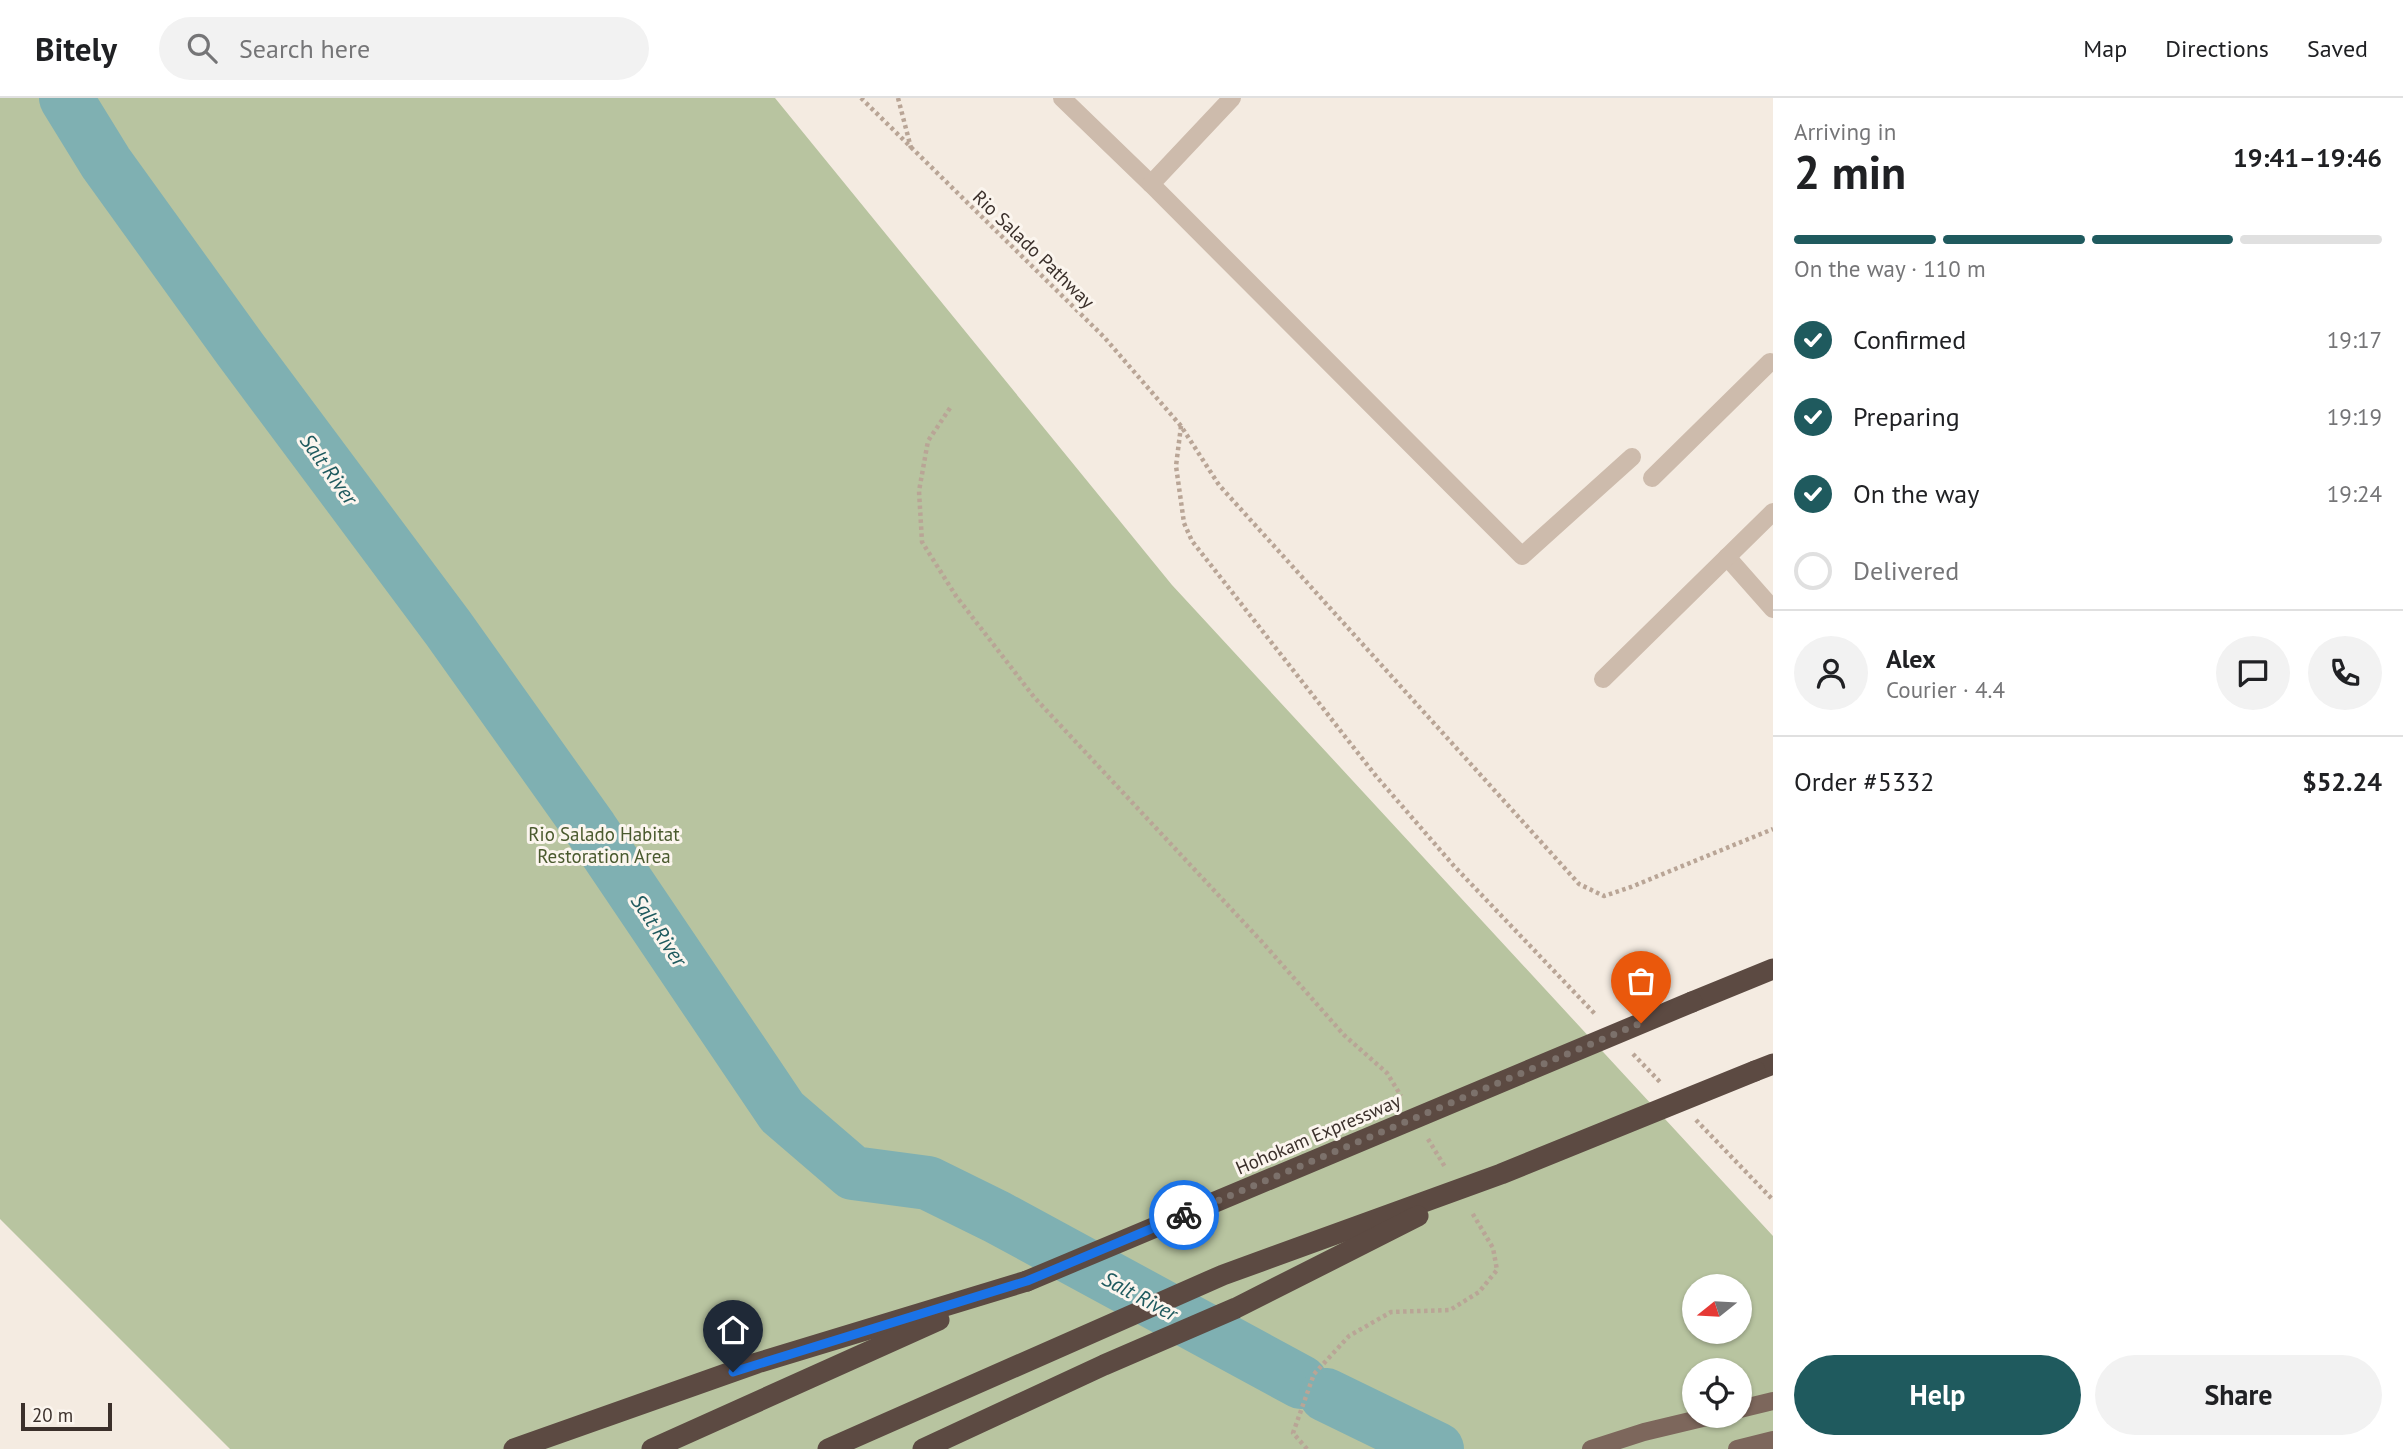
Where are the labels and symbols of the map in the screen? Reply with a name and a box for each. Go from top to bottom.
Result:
street label: Rio Salado Pathway [968,185,1100,313]
water label: Salt River [294,428,365,512]
park label: Rio Salado Habitat Restoration Area [528,822,680,868]
water label: Salt River [625,889,694,973]
pin [1611,951,1671,1023]
street label: Hohokam Expressway [1232,1088,1404,1180]
courier [1149,1180,1219,1250]
water label: Salt River [1098,1265,1184,1328]
north arrow [1682,1274,1752,1344]
pin [703,1300,763,1372]
scale bar [21,1400,112,1432]

